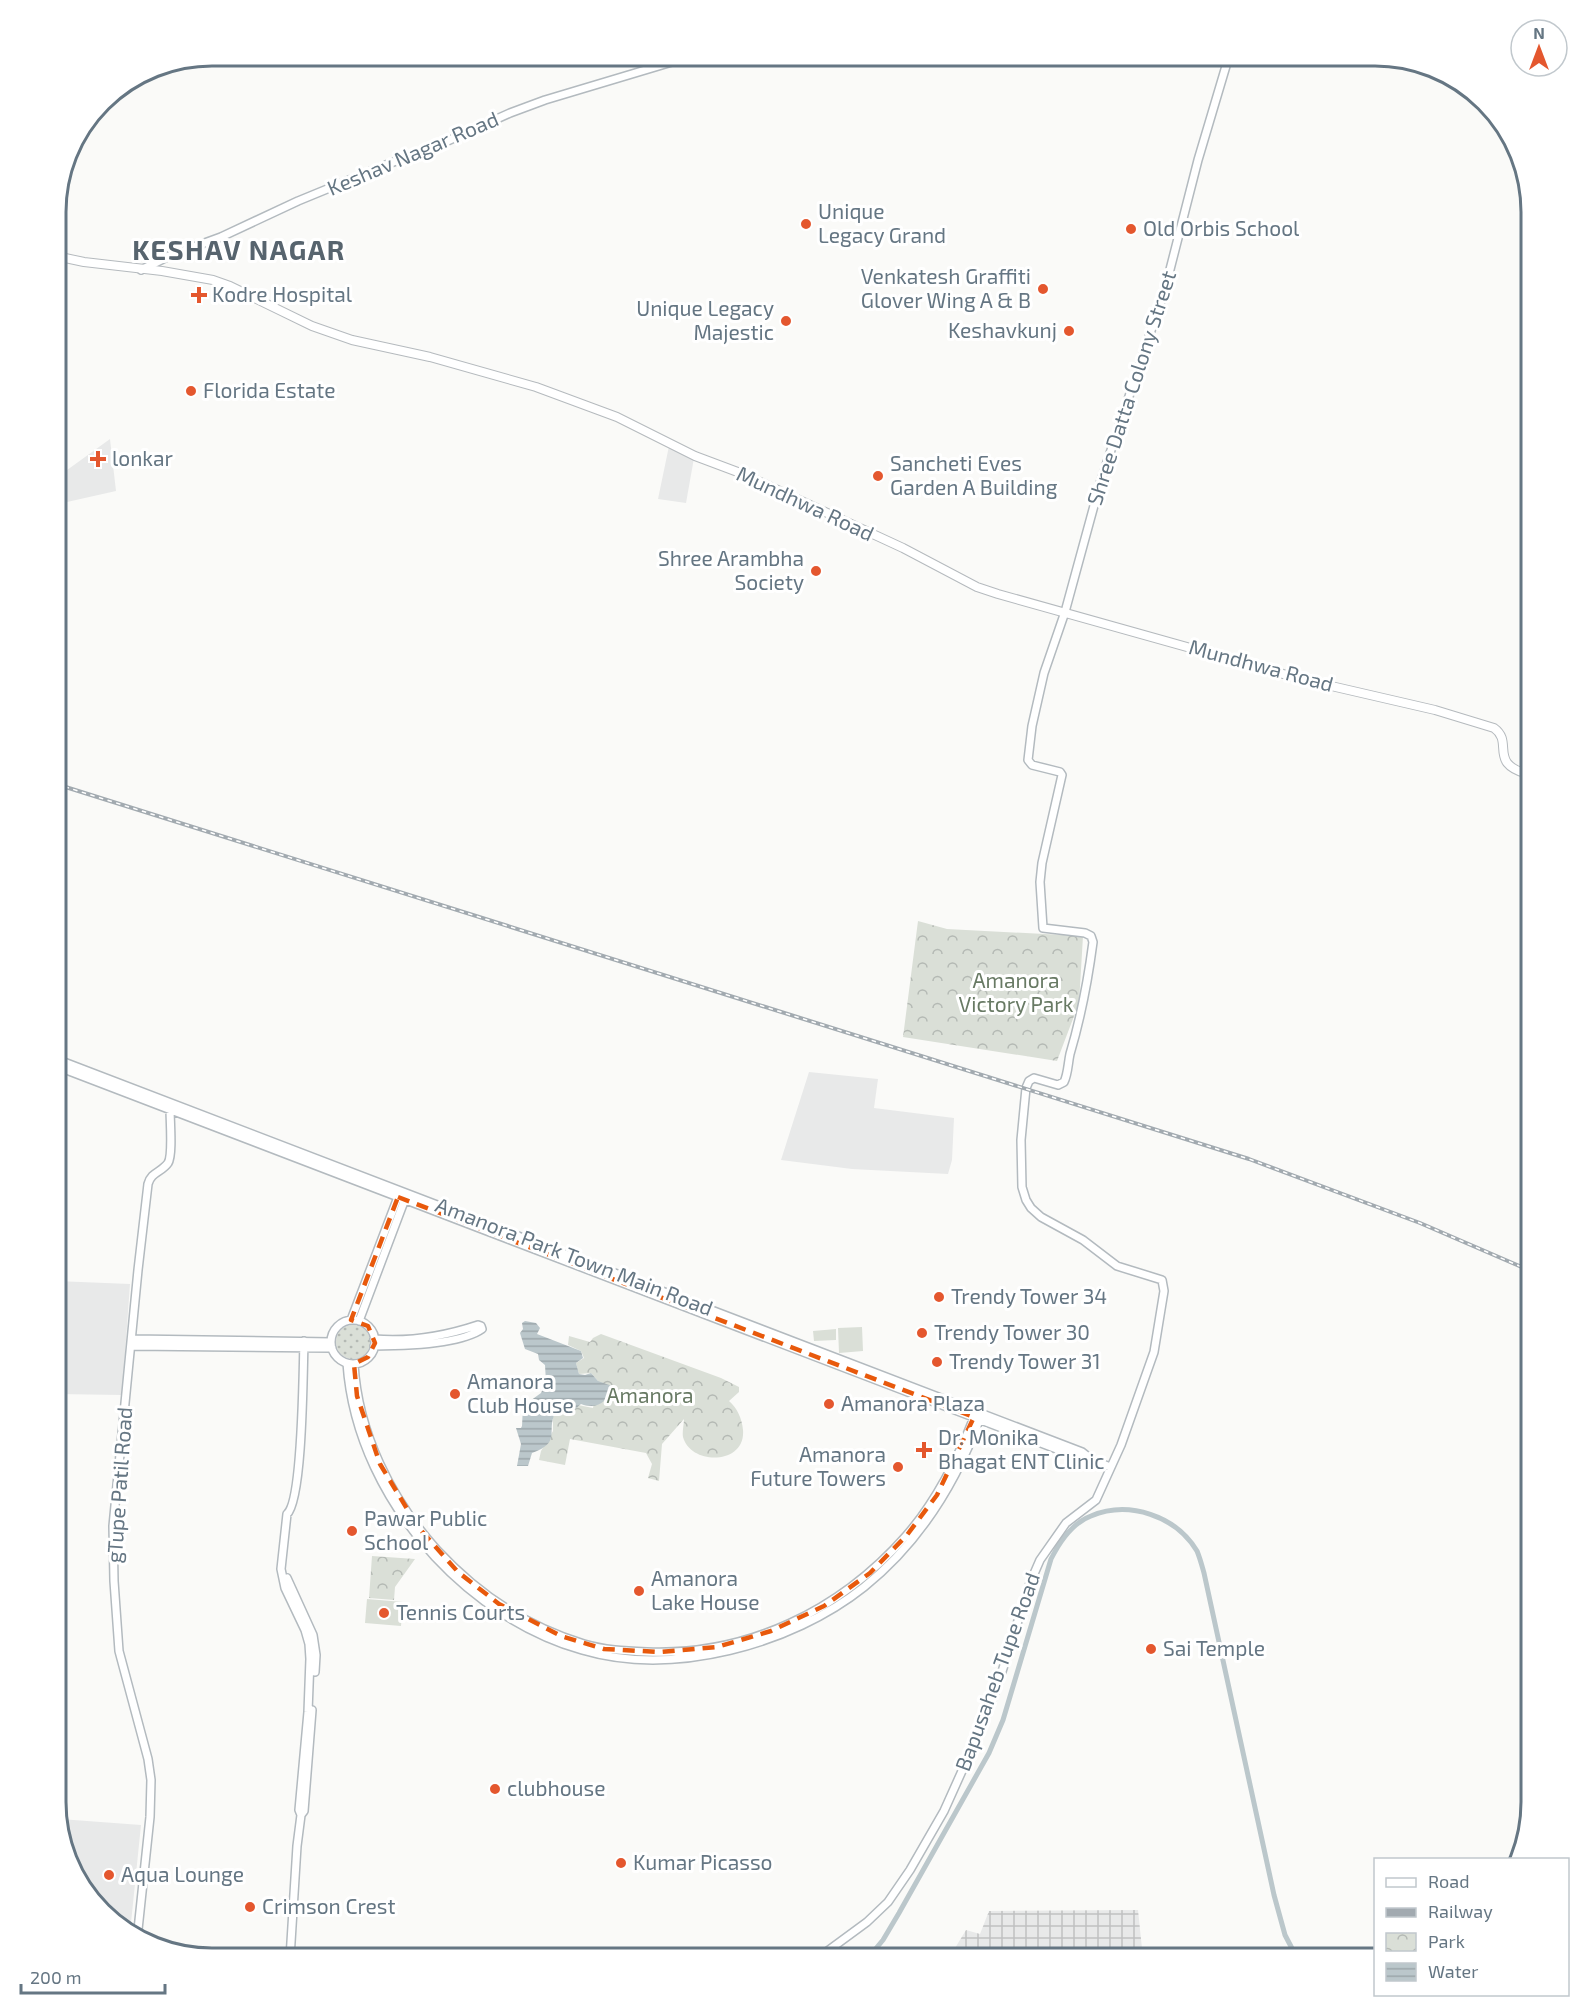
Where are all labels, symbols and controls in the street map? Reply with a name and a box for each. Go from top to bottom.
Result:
north arrow [1509,18,1569,78]
text: N [1533,23,1545,42]
street label: Keshav Nagar Road [323,105,502,200]
place label: Unique Legacy Grand [818,198,946,247]
place label: Old Orbis School [1143,215,1300,240]
marker: Unique Legacy Grand [799,217,813,231]
marker: Old Orbis School [1124,222,1138,236]
district label: KESHAV NAGAR [132,233,346,265]
place label: Venkatesh Graffiti Glover Wing A & B [861,263,1031,312]
street label: Shree Datta Colony Street [1081,267,1180,508]
place label: Kodre Hospital [212,281,353,306]
marker: Venkatesh Graffiti Glover Wing A & B [1036,282,1050,296]
marker: Kodre Hospital [190,286,208,304]
place label: Unique Legacy Majestic [636,295,774,345]
marker: Unique Legacy Majestic [779,314,793,328]
place label: Keshavkunj [948,317,1057,343]
marker: Keshavkunj [1062,324,1076,338]
place label: Florida Estate [203,377,336,402]
marker: Florida Estate [184,384,198,398]
place label: lonkar [112,445,174,470]
marker: lonkar [89,450,107,468]
place label: Sancheti Eves Garden A Building [890,450,1058,499]
street label: Mundhwa Road [733,460,878,545]
marker: Sancheti Eves Garden A Building [871,469,885,483]
place label: Shree Arambha Society [658,545,804,594]
marker: Shree Arambha Society [809,564,823,578]
street label: Mundhwa Road [1186,633,1336,696]
park label: Amanora Victory Park [959,967,1074,1016]
street label: Amanora Park Town Main Road [432,1191,717,1320]
place label: Trendy Tower 34 [951,1283,1107,1308]
marker: Trendy Tower 34 [932,1290,946,1304]
place label: Trendy Tower 30 [934,1319,1090,1344]
marker: Trendy Tower 30 [915,1326,929,1340]
place label: Trendy Tower 31 [949,1348,1101,1373]
marker: Trendy Tower 31 [930,1355,944,1369]
place label: Amanora Club House [467,1368,574,1417]
park label: Amanora [606,1382,694,1407]
marker: Amanora Club House [448,1387,462,1401]
place label: Amanora Plaza [841,1390,985,1415]
marker: Amanora Plaza [822,1397,836,1411]
street label: gTupe Patil Road [101,1406,136,1564]
place label: Dr. Monika Bhagat ENT Clinic [938,1424,1105,1473]
place label: Amanora Future Towers [750,1441,886,1490]
marker: Dr. Monika Bhagat ENT Clinic [915,1441,933,1459]
marker: Amanora Future Towers [891,1460,905,1474]
place label: Pawar Public School [364,1505,487,1554]
marker: Pawar Public School [345,1524,359,1538]
place label: Amanora Lake House [651,1565,760,1614]
street label: Bapusaheb Tupe Road [949,1569,1044,1774]
marker: Amanora Lake House [632,1584,646,1598]
place label: Tennis Courts [396,1599,525,1624]
marker: Tennis Courts [377,1606,391,1620]
place label: Sai Temple [1163,1635,1265,1660]
marker: Sai Temple [1144,1642,1158,1656]
place label: clubhouse [507,1775,606,1800]
marker: clubhouse [488,1782,502,1796]
place label: Kumar Picasso [633,1849,773,1874]
marker: Kumar Picasso [614,1856,628,1870]
legend [1374,1858,1569,1996]
place label: Aqua Lounge [121,1861,244,1886]
marker: Aqua Lounge [102,1868,116,1882]
text: Road [1428,1870,1469,1892]
place label: Crimson Crest [262,1893,396,1918]
marker: Crimson Crest [243,1900,257,1914]
text: Railway [1428,1900,1493,1922]
text: Park [1428,1930,1465,1952]
scale bar [21,1957,165,1995]
text: Water [1428,1960,1478,1982]
text: 200 m [30,1966,82,1988]

